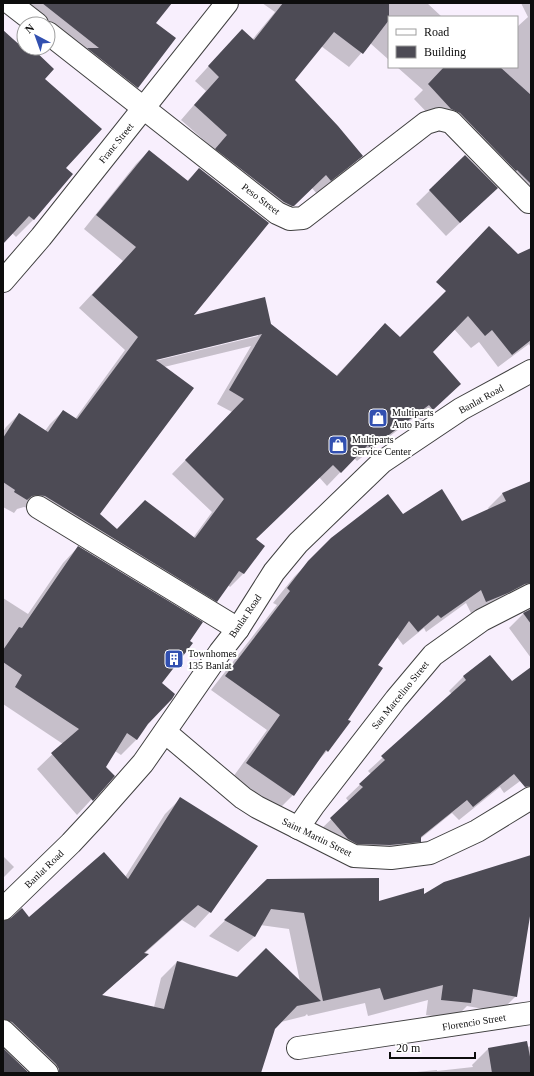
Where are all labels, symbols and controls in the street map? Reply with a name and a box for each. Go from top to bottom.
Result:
north arrow [16,16,56,56]
legend [388,16,518,68]
text: N [23,21,36,36]
text: Road [424,25,449,39]
text: Building [424,45,466,59]
street label: Franc Street [96,120,136,165]
street label: Peso Street [240,181,282,217]
street label: Banlat Road [457,382,505,416]
shop icon: Multiparts Auto Parts [367,407,389,429]
place label: Multiparts Auto Parts [392,407,435,430]
shop icon: Multiparts Service Center [327,434,349,456]
place label: Multiparts Service Center [352,434,412,457]
street label: Banlat Road [227,592,263,640]
building icon: Townhomes 135 Banlat [163,648,185,670]
place label: Townhomes 135 Banlat [188,648,237,671]
street label: San Marcelino Street [369,659,431,731]
street label: Saint Martin Street [280,815,354,859]
street label: Banlat Road [22,848,66,890]
street label: Florencio Street [441,1012,507,1032]
scale bar [390,1034,475,1060]
text: 20 m [396,1041,421,1055]

